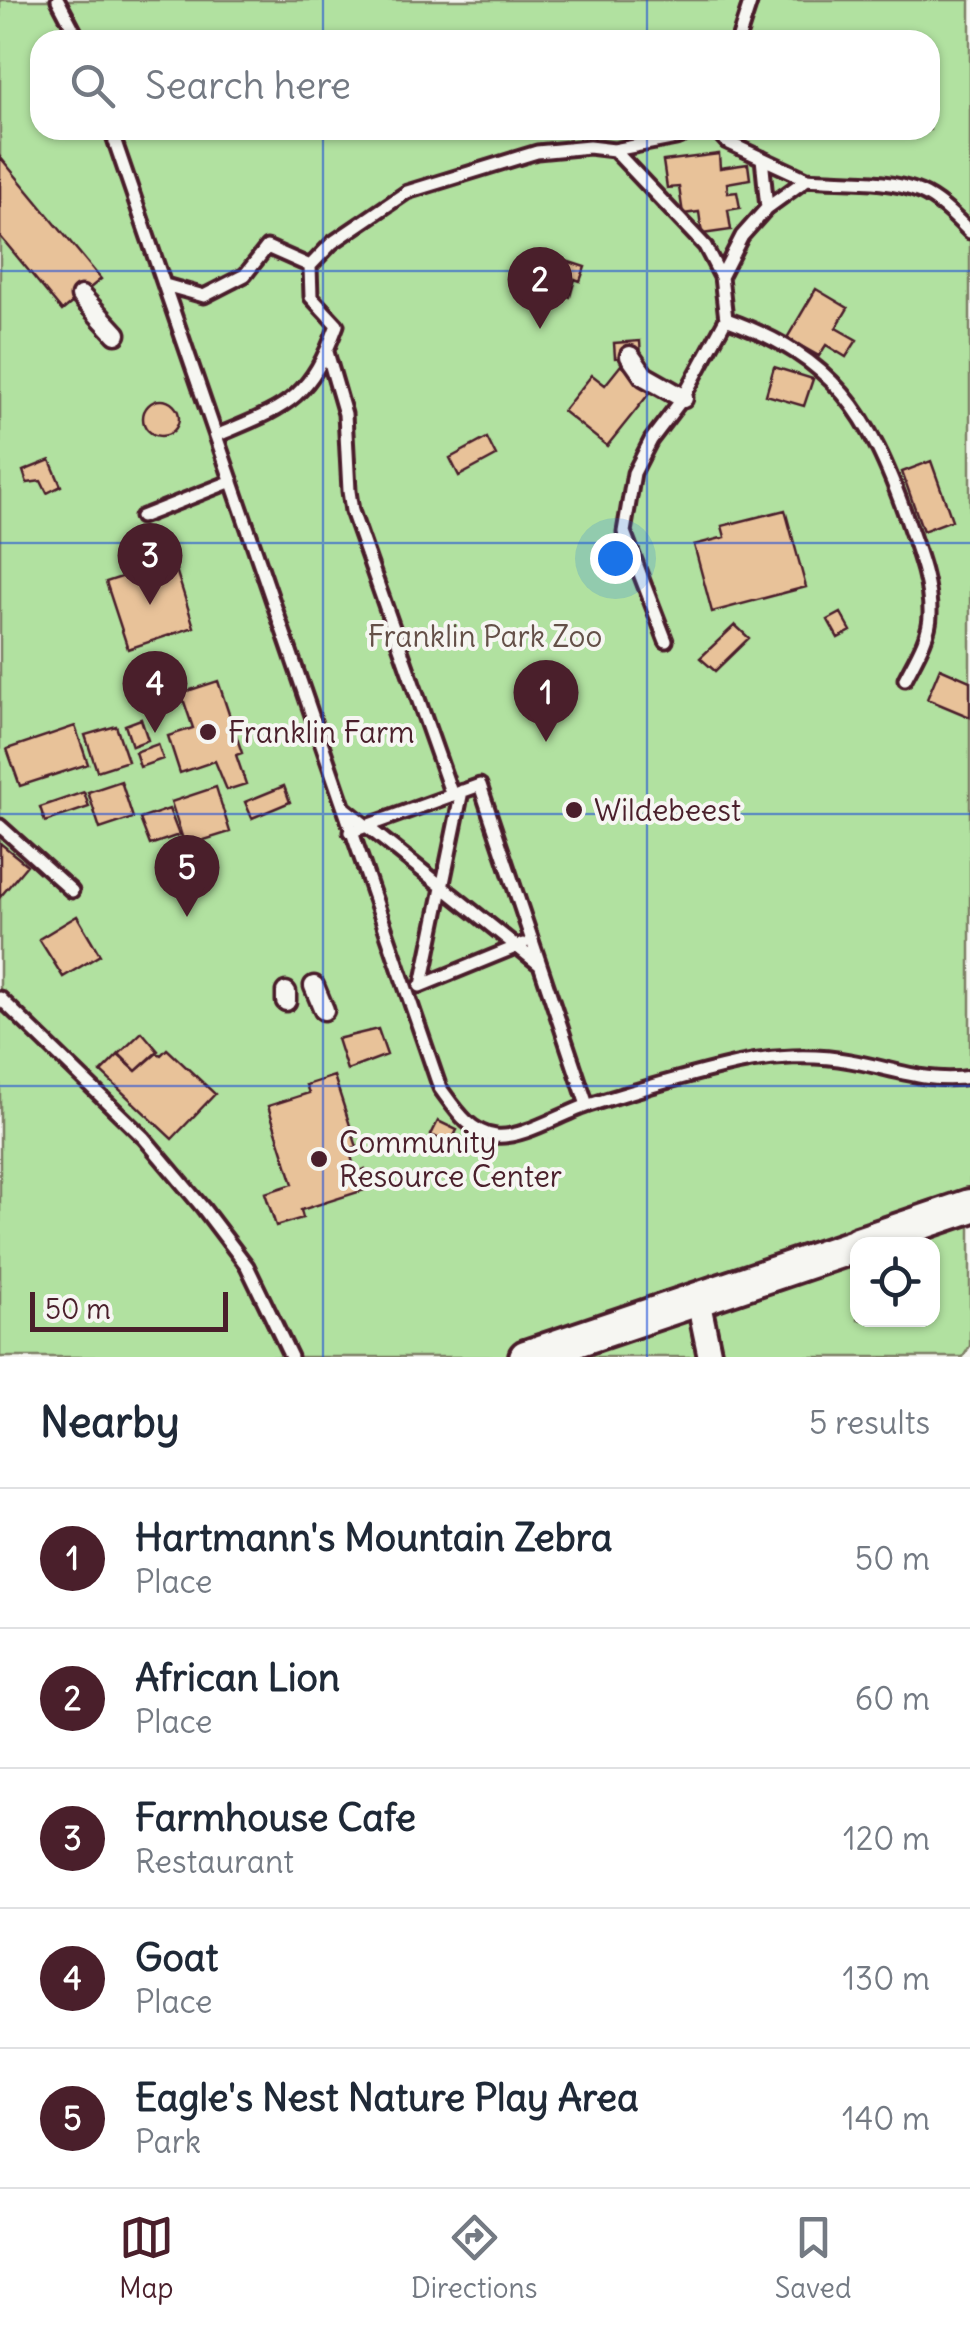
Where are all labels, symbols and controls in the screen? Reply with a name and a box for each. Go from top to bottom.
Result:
search box [30,30,940,140]
icon: search [65,58,120,113]
text: Search here [145,62,351,109]
pin: 2 [508,246,572,329]
pin: 3 [118,522,182,605]
your location [590,533,641,584]
park label: Franklin Park Zoo [368,617,602,655]
pin: 4 [122,650,188,733]
pin: 1 [514,660,578,742]
place label: Franklin Farm [228,713,415,751]
marker: Franklin Farm [197,721,219,743]
place label: Wildebeest [594,791,741,829]
marker: Wildebeest [563,799,585,821]
pin: 5 [154,834,220,917]
place label: Community Resource Center [339,1123,562,1195]
marker: Community Resource Center [308,1148,330,1170]
map controls [850,1237,940,1327]
button: locate [850,1237,940,1327]
scale bar [30,1287,228,1332]
text: 50 m [45,1291,111,1327]
text: Nearby [40,1396,179,1448]
text: 5 results [809,1402,930,1443]
text: Hartmann's Mountain Zebra [135,1514,613,1561]
text: 1 [66,1538,79,1579]
text: 50 m [855,1538,930,1579]
text: Place [135,1561,212,1602]
text: African Lion [135,1654,340,1701]
text: 2 [64,1678,81,1719]
text: 60 m [855,1678,930,1719]
text: Place [135,1701,212,1742]
text: Farmhouse Cafe [135,1794,416,1841]
text: 3 [63,1818,82,1859]
text: 120 m [843,1818,930,1859]
text: Restaurant [135,1841,294,1882]
text: Goat [135,1934,218,1981]
text: 4 [63,1958,82,1999]
text: 130 m [842,1958,930,1999]
text: Place [135,1981,212,2022]
text: Eagle's Nest Nature Play Area [135,2074,639,2121]
text: 5 [63,2098,82,2139]
text: 140 m [842,2098,930,2139]
text: Park [135,2121,201,2162]
tab: Map [119,2210,174,2306]
tab: Directions [411,2210,537,2306]
tab: Saved [775,2210,851,2306]

